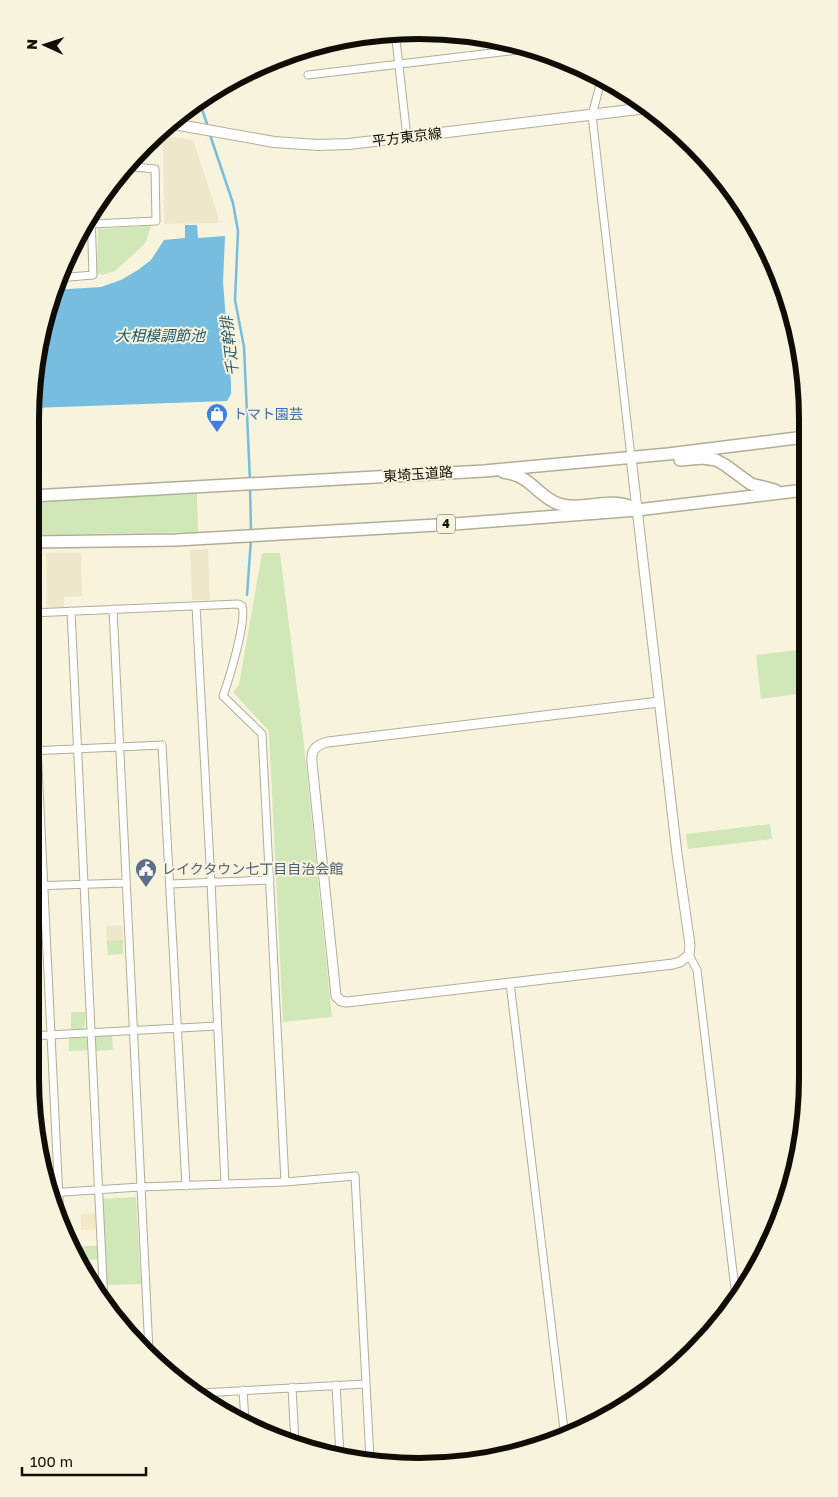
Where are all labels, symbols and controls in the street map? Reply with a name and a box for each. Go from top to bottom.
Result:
north arrow [20,20,70,70]
text: N [23,39,40,50]
street label: 平方東京線 [371,124,443,149]
water label: 千疋幹排 [216,313,242,377]
water label: 大相模調節池 [115,326,207,344]
shop icon: トマト園芸 [205,402,229,433]
place label: トマト園芸 [233,405,303,422]
street label: 東埼玉道路 [382,463,453,484]
road number: 4 [437,514,455,534]
public building icon: レイクタウン七丁目自治会館 [134,857,158,888]
place label: レイクタウン七丁目自治会館 [162,860,343,877]
scale bar [22,1444,146,1476]
text: 100 m [30,1452,73,1470]

